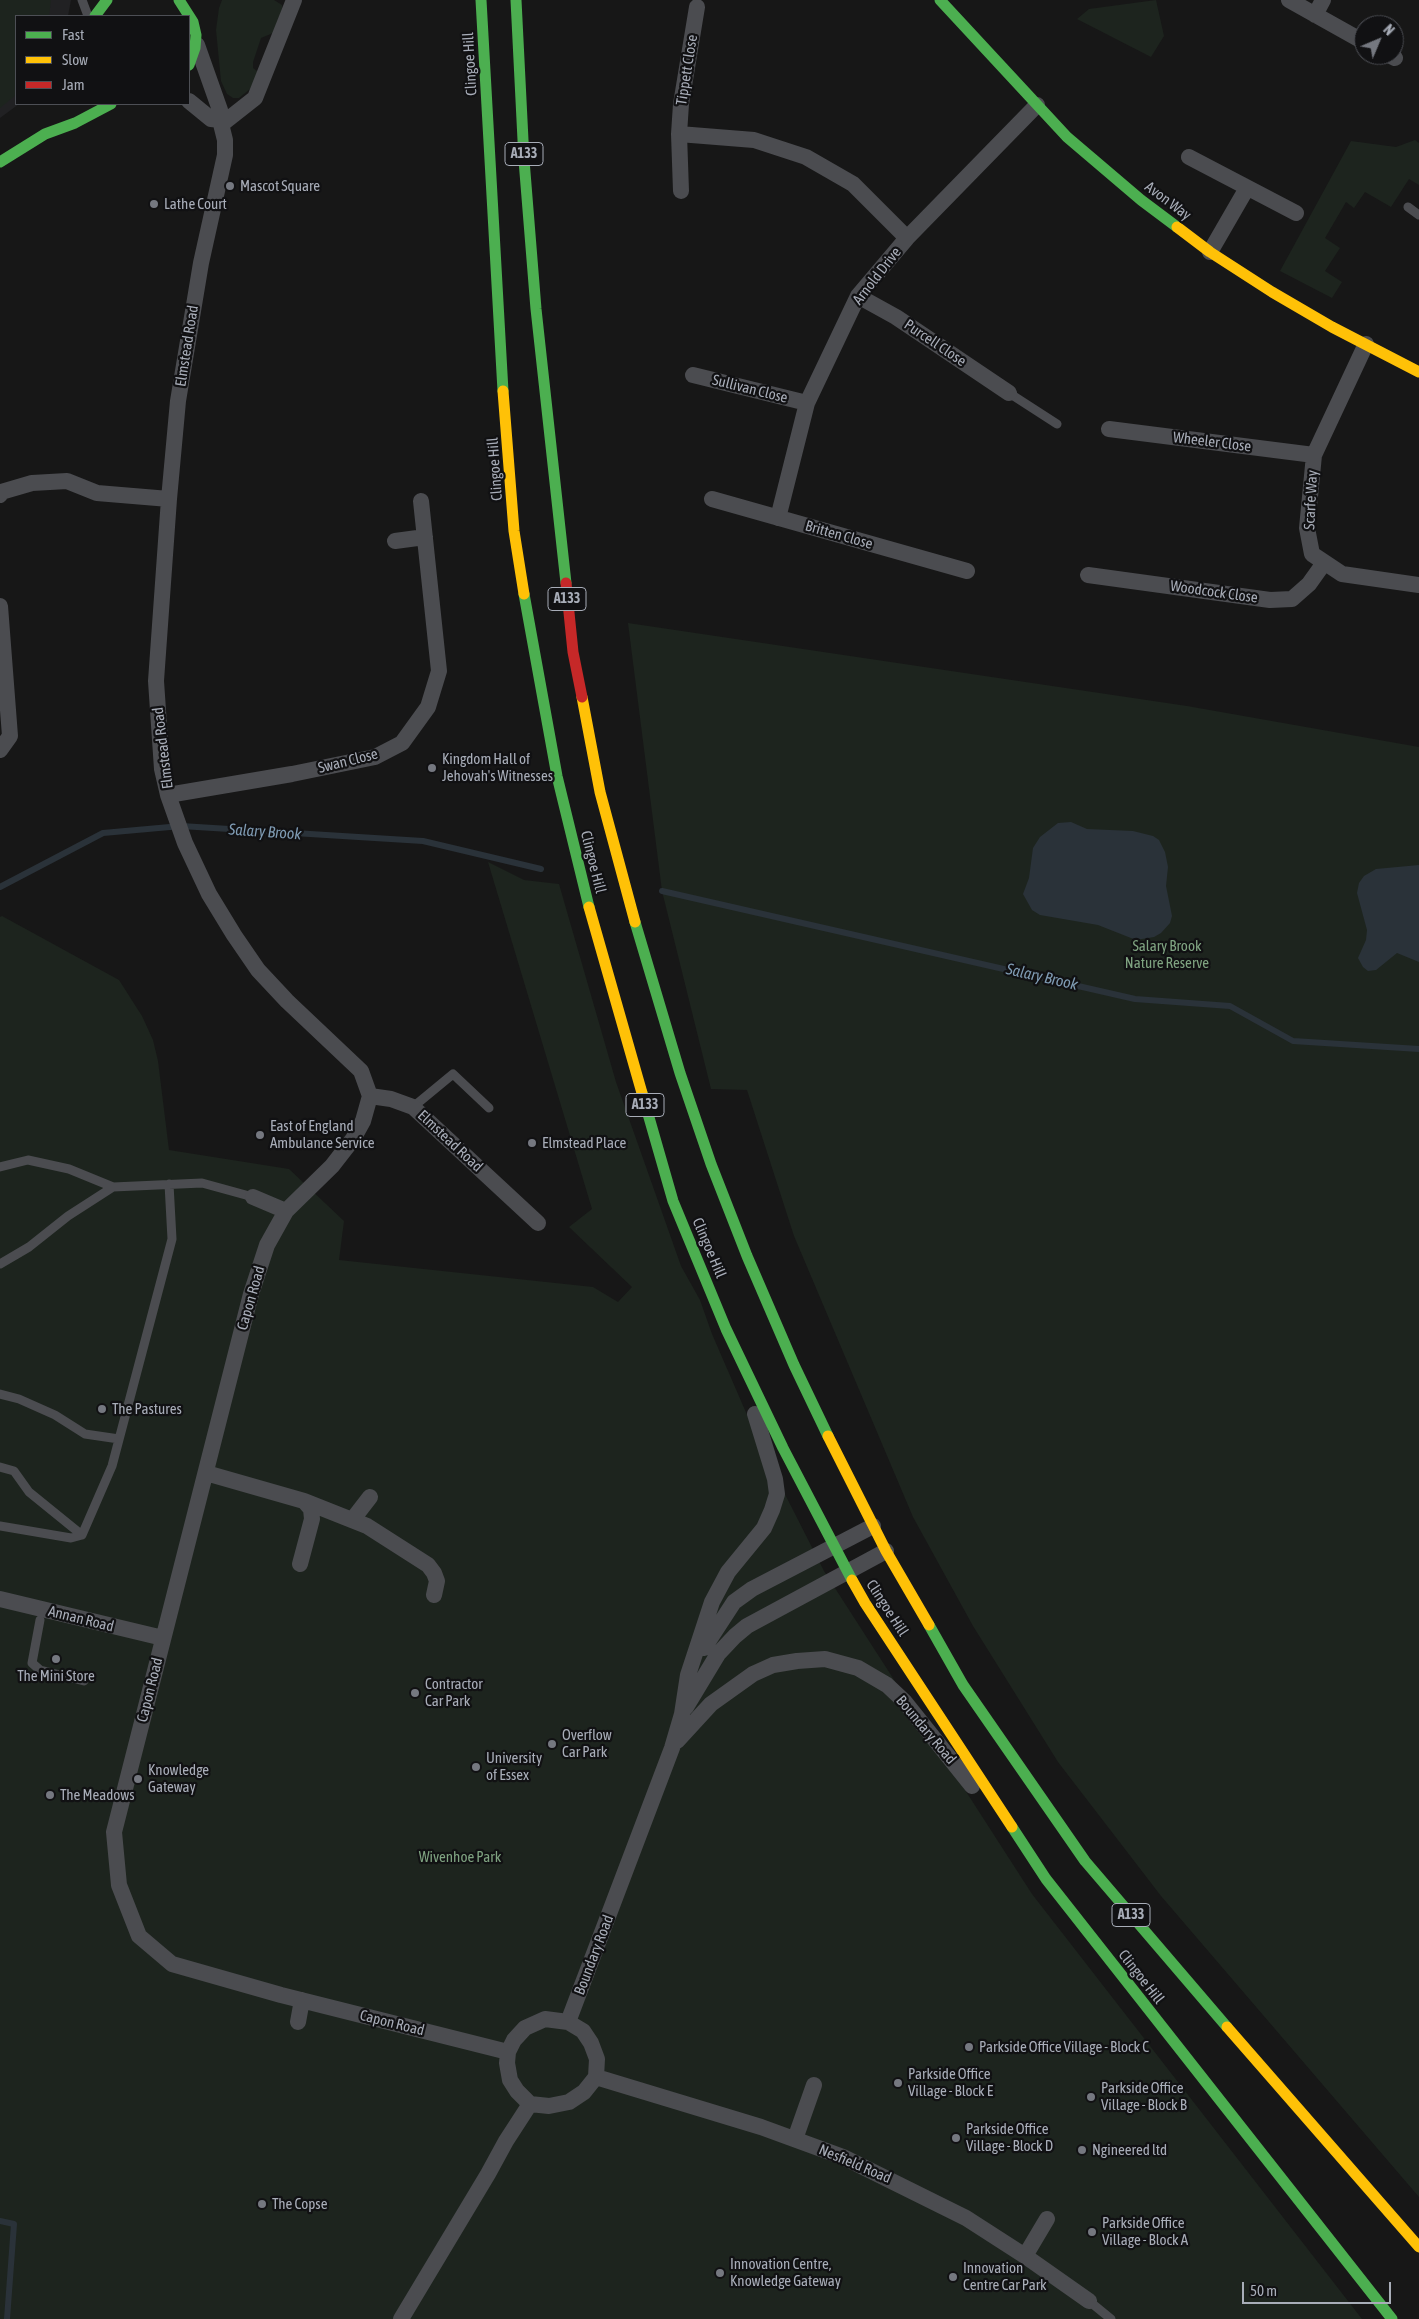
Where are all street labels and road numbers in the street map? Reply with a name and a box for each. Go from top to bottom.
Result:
street label: Clingoe Hill [459,32,481,96]
street label: Tippett Close [673,33,701,107]
road number: A133 [505,142,543,166]
street label: Avon Way [1141,178,1195,224]
street label: Arnold Drive [849,244,905,308]
street label: Elmstead Road [172,304,202,388]
street label: Purcell Close [900,316,970,370]
street label: Sullivan Close [710,371,790,407]
street label: Wheeler Close [1172,428,1252,456]
street label: Clingoe Hill [484,437,506,501]
street label: Scarfe Way [1300,470,1322,530]
street label: Britten Close [803,517,875,553]
street label: Woodcock Close [1169,577,1259,607]
road number: A133 [548,588,586,610]
street label: Elmstead Road [149,706,177,790]
street label: Swan Close [316,745,380,777]
street label: Clingoe Hill [577,829,609,895]
road number: A133 [626,1094,664,1116]
street label: Elmstead Road [414,1106,486,1176]
street label: Clingoe Hill [688,1215,730,1281]
street label: Capon Road [233,1264,269,1332]
street label: Clingoe Hill [862,1576,912,1640]
street label: Annan Road [46,1602,116,1636]
street label: Capon Road [133,1656,167,1724]
street label: Boundary Road [892,1692,960,1768]
road number: A133 [1112,1904,1150,1926]
street label: Boundary Road [571,1913,617,1997]
street label: Clingoe Hill [1114,1946,1168,2008]
street label: Capon Road [358,2006,426,2040]
street label: Nesfield Road [816,2141,894,2187]

